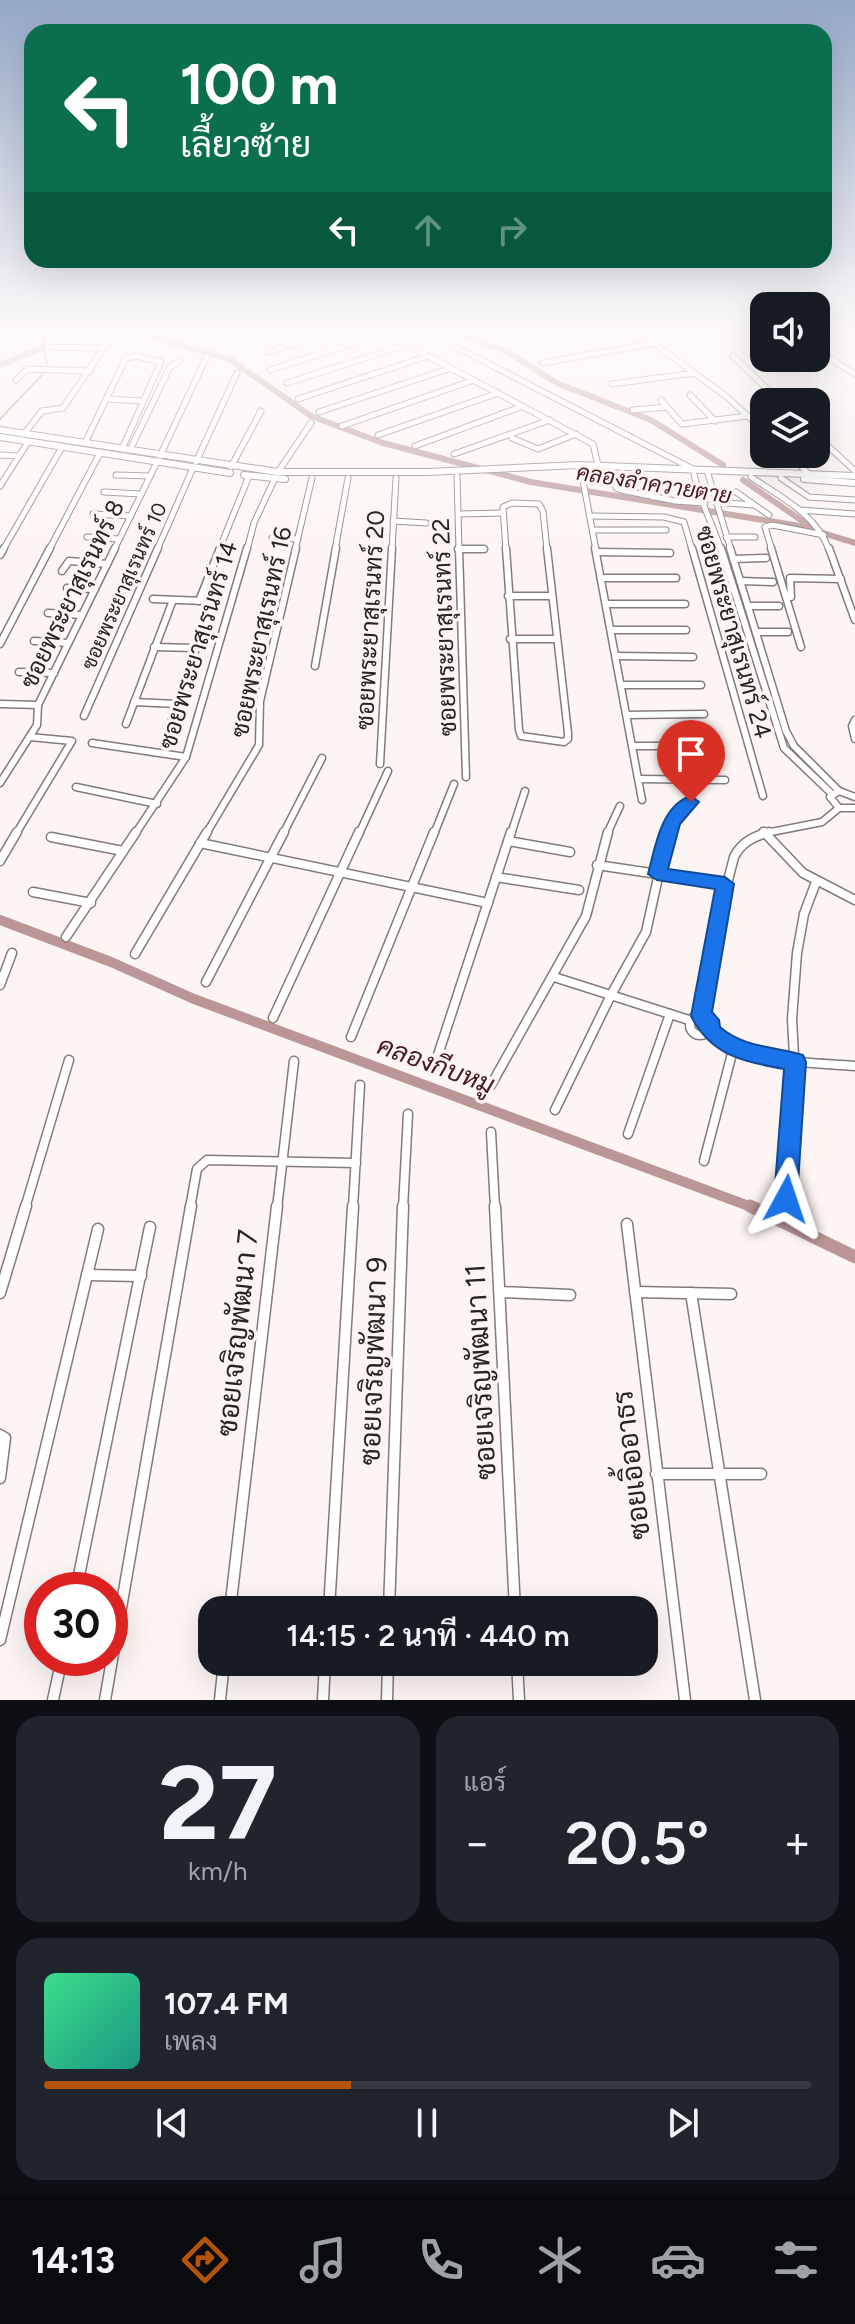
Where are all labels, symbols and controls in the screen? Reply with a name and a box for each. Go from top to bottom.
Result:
text: 100 m [180,51,338,118]
icon: left [48,56,152,160]
text: เลี้ยวซ้าย [180,123,311,166]
icon: left [322,208,366,252]
icon: ahead [406,208,450,252]
icon: right [490,208,534,252]
map controls [750,292,830,468]
button: sound [750,292,830,372]
button: layers [750,388,830,468]
water label: คลองลำควายตาย [574,458,734,510]
street label: ซอยพระยาสุเรนทร์ 8 [13,495,132,694]
street label: ซอยพระยาสุเรนทร์ 10 [75,498,173,674]
street label: ซอยพระยาสุเรนทร์ 20 [349,509,392,731]
street label: ซอยพระยาสุเรนทร์ 22 [425,517,464,737]
street label: ซอยพระยาสุเรนทร์ 24 [688,522,779,742]
street label: ซอยพระยาสุเรนทร์ 16 [224,524,299,740]
street label: ซอยพระยาสุเรนทร์ 14 [152,537,245,753]
pin [657,720,725,802]
icon: arrive [669,732,713,776]
water label: คลองกีบหมู [372,1029,499,1103]
position arrow [744,1157,828,1241]
street label: ซอยเจริญพัฒนา 7 [208,1228,266,1438]
street label: ซอยเจริญพัฒนา 9 [351,1256,395,1466]
street label: ซอยเจริญพัฒนา 11 [456,1263,504,1481]
street label: ซอยเอิ้ออาธร [599,1388,657,1542]
speed limit sign: 30 [24,1572,128,1676]
text: 14:15 · 2 นาที · 440 m [286,1617,570,1654]
text: 27 [159,1740,277,1865]
text: แอร์ [464,1766,506,1798]
text: 20.5° [565,1807,709,1879]
text: − [464,1816,491,1869]
text: + [784,1816,811,1869]
text: km/h [188,1855,247,1887]
text: 107.4 FM [164,1985,289,2022]
text: เพลง [164,2025,218,2057]
icon: previous [150,2101,194,2145]
icon: pause [405,2101,449,2145]
icon: next [661,2101,705,2145]
icon: directions [177,2232,233,2288]
icon: music [295,2232,351,2288]
icon: phone [413,2232,469,2288]
icon: climate [532,2232,588,2288]
icon: car [650,2232,706,2288]
icon: filters [768,2232,824,2288]
text: 14:13 [31,2239,115,2282]

